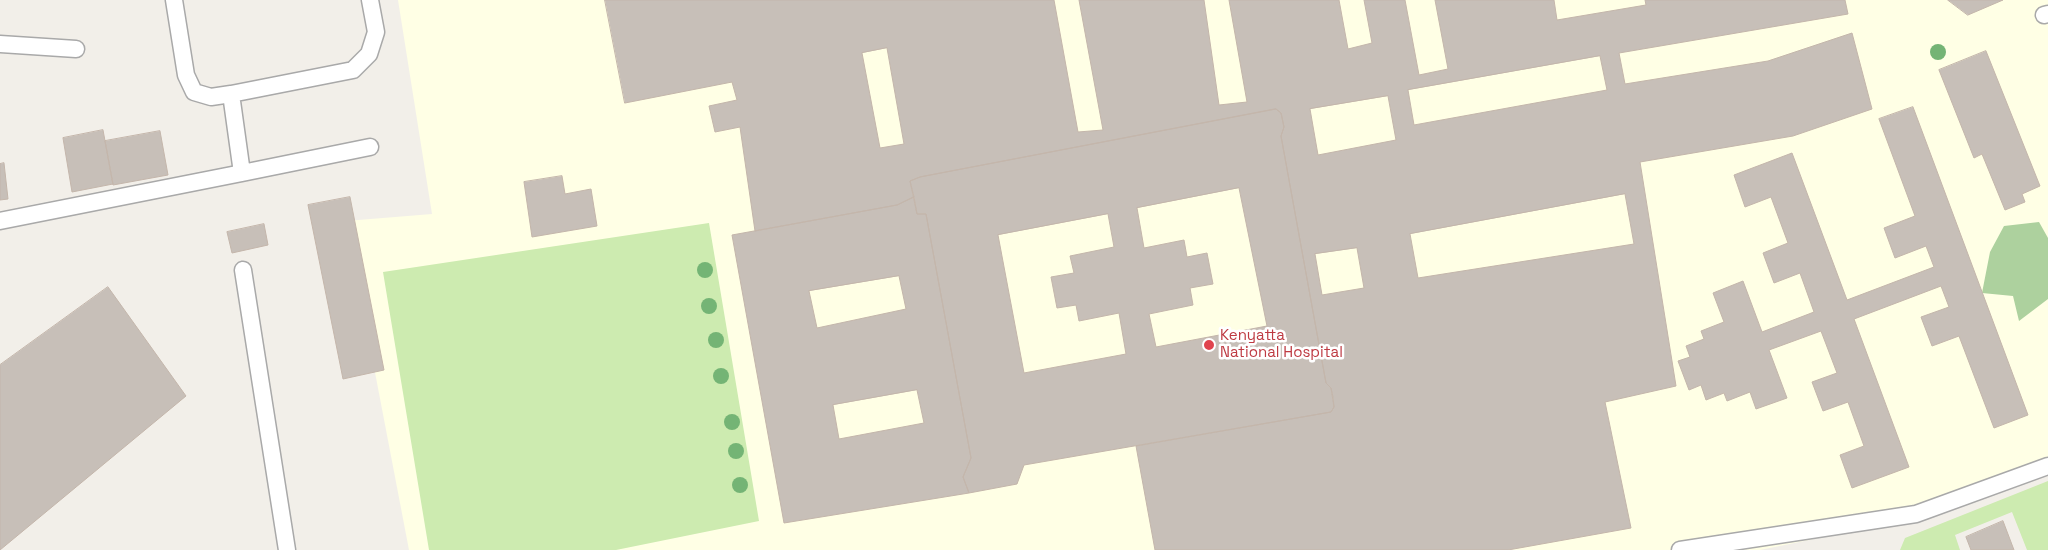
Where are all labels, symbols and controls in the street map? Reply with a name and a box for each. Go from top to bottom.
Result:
place label: Kenyatta National Hospital [1220,327,1343,362]
marker: Kenyatta National Hospital [1202,338,1216,352]

